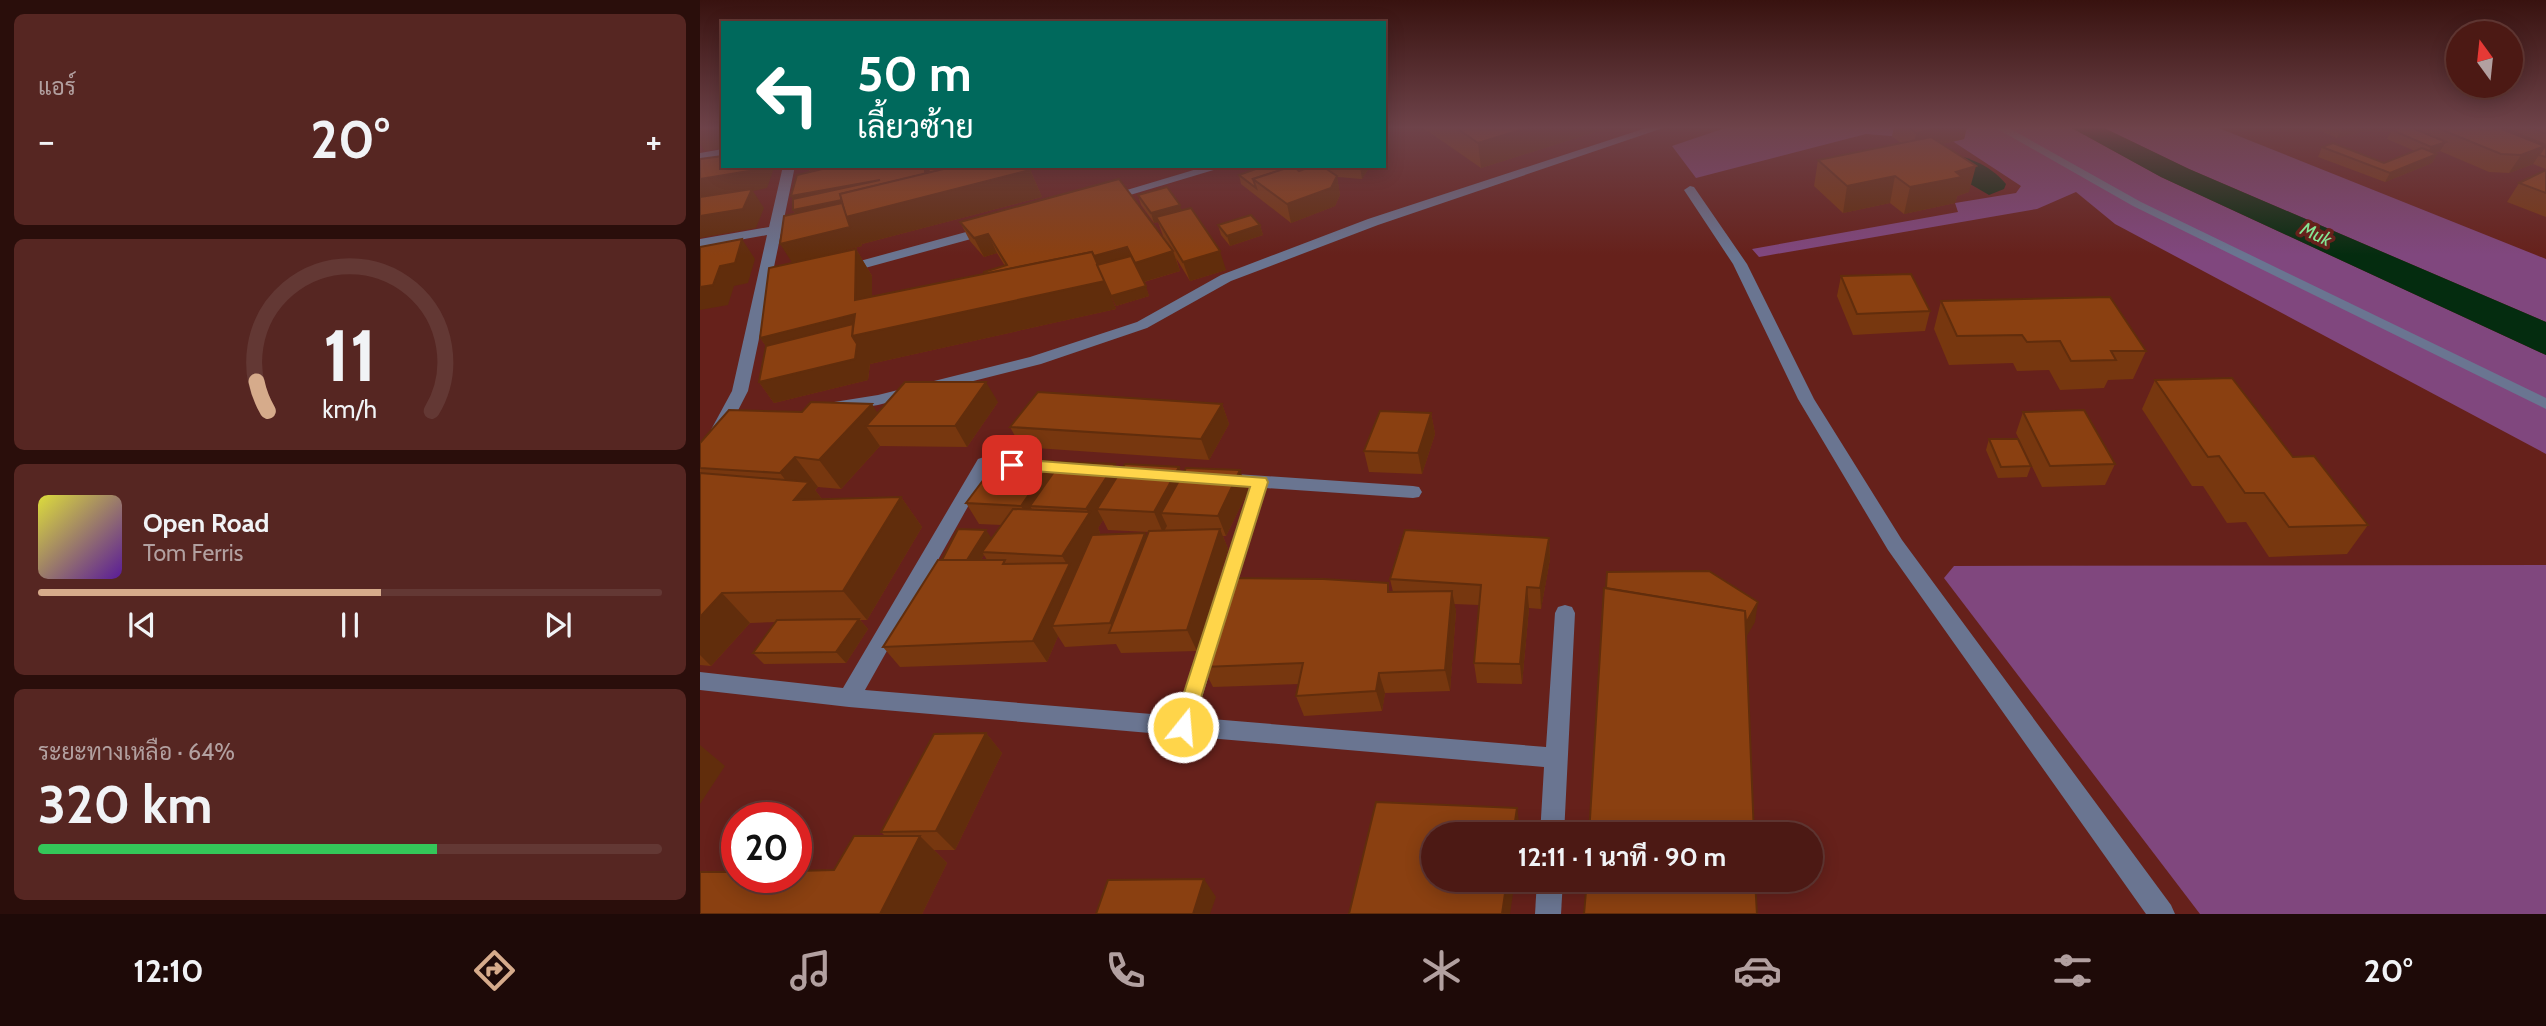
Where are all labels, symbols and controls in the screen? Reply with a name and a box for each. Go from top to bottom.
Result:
north arrow [2446,21,2524,98]
map controls [2446,21,2523,98]
text: 50 m [857,44,972,103]
icon: left [742,49,833,140]
text: แอร์ [38,73,76,101]
text: เลี้ยวซ้าย [857,107,974,146]
text: 20° [310,108,390,171]
text: − [38,117,55,164]
text: + [645,117,662,164]
water label: Muk [2296,216,2336,251]
text: 11 [323,311,377,399]
text: km/h [323,393,377,423]
pin [982,435,1042,495]
icon: arrive [993,446,1031,484]
text: Open Road [143,507,269,539]
text: Tom Ferris [143,539,243,567]
icon: previous [123,606,161,644]
icon: pause [331,606,369,644]
icon: next [539,606,577,644]
position arrow [1146,690,1220,764]
text: ระยะทางเหลือ · 64% [38,738,235,766]
text: 320 km [38,773,212,836]
speed limit sign: 20 [721,802,812,893]
text: 12:11 · 1 นาที · 90 m [1518,841,1726,873]
icon: directions [470,946,519,995]
icon: music [786,946,835,995]
icon: phone [1101,946,1150,995]
icon: climate [1417,946,1466,995]
icon: car [1733,946,1782,995]
icon: filters [2048,946,2097,995]
text: 12:10 [133,951,204,990]
text: 20° [2364,951,2413,990]

